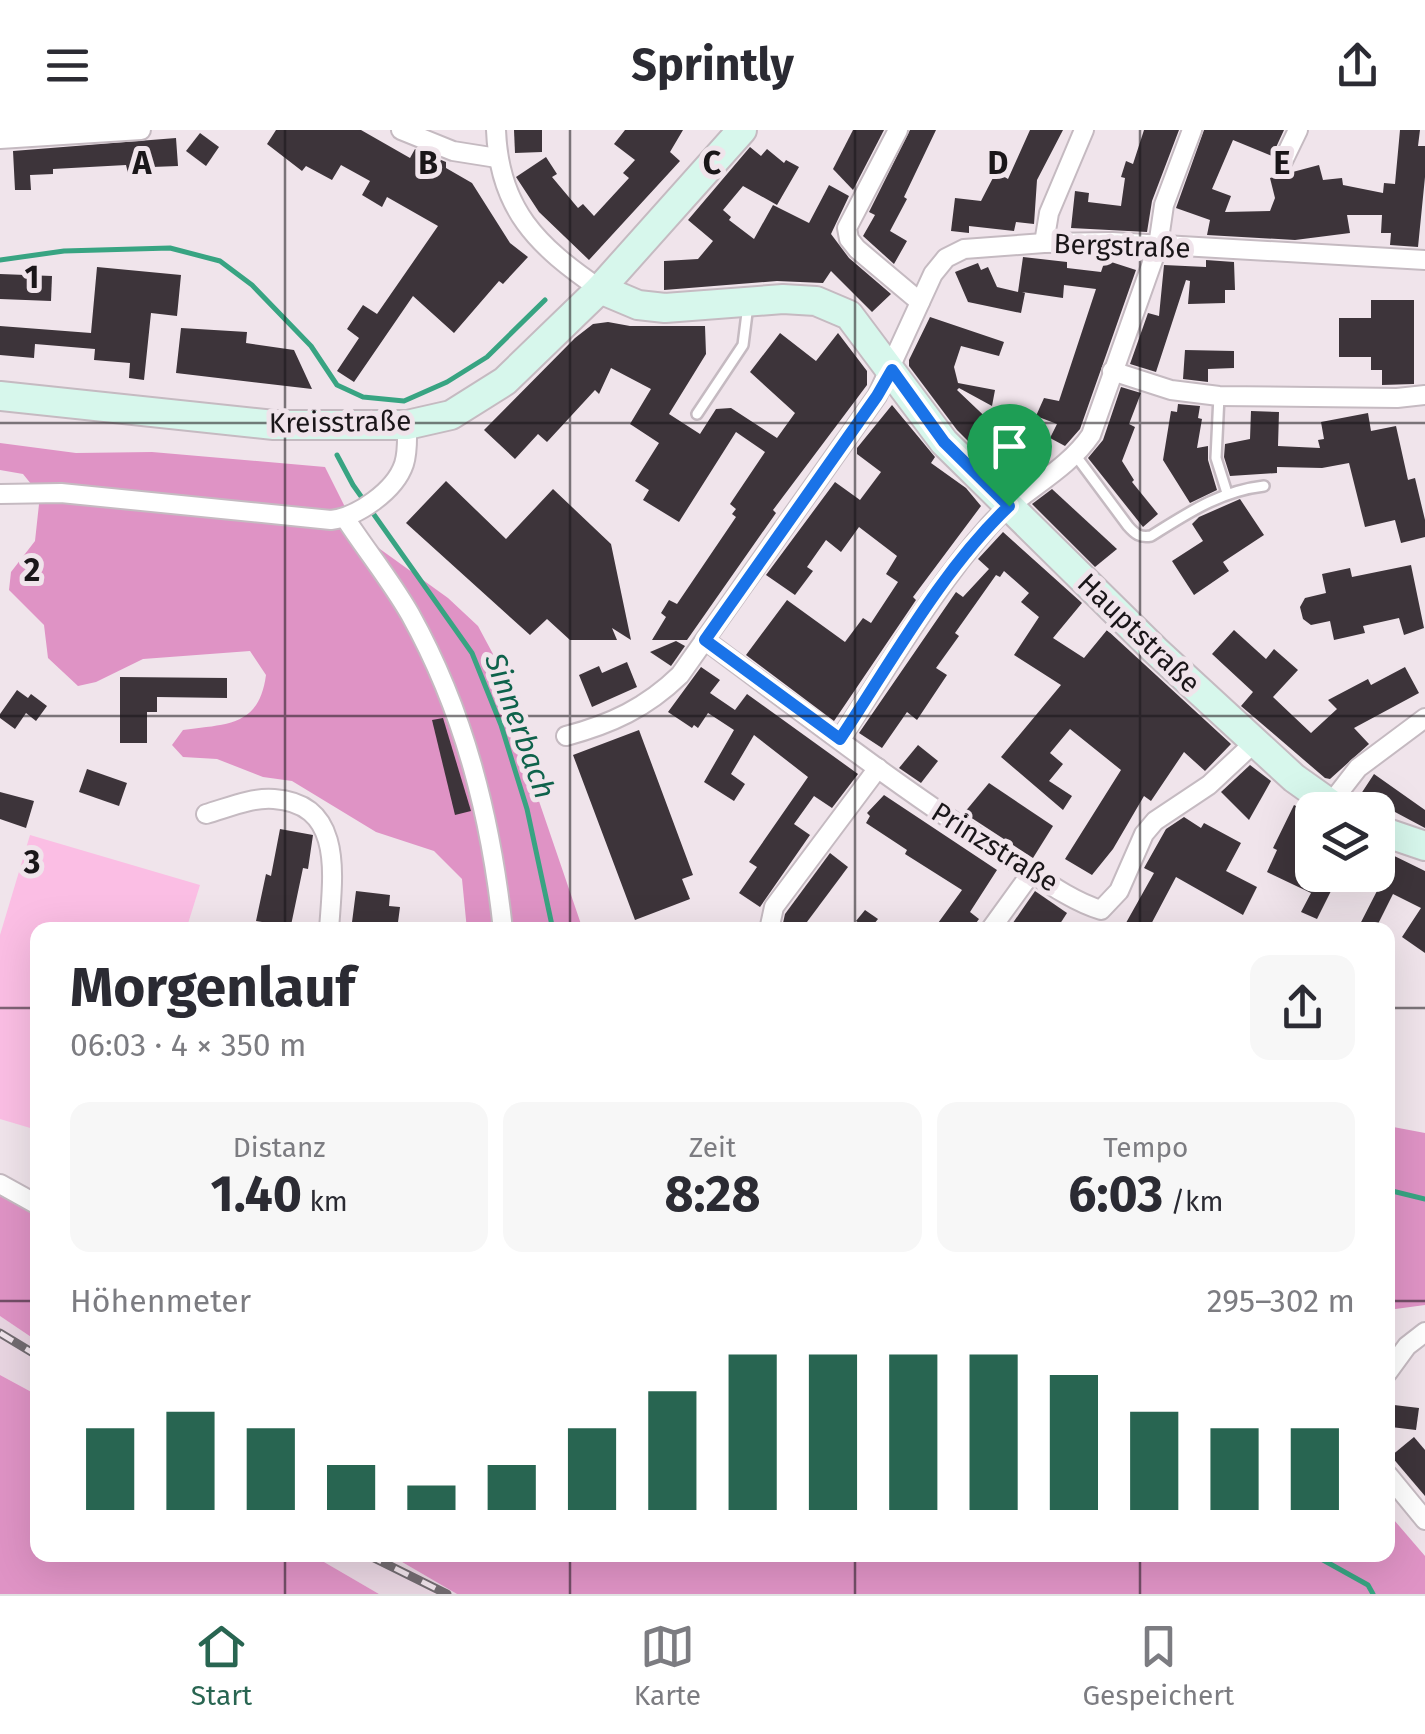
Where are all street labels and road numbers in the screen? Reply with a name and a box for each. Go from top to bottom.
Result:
street label: Bergstraße [1053,227,1191,265]
street label: Kreisstraße [268,404,412,440]
street label: Hauptstraße [1071,566,1207,700]
street label: Prinzstraße [926,795,1064,899]

